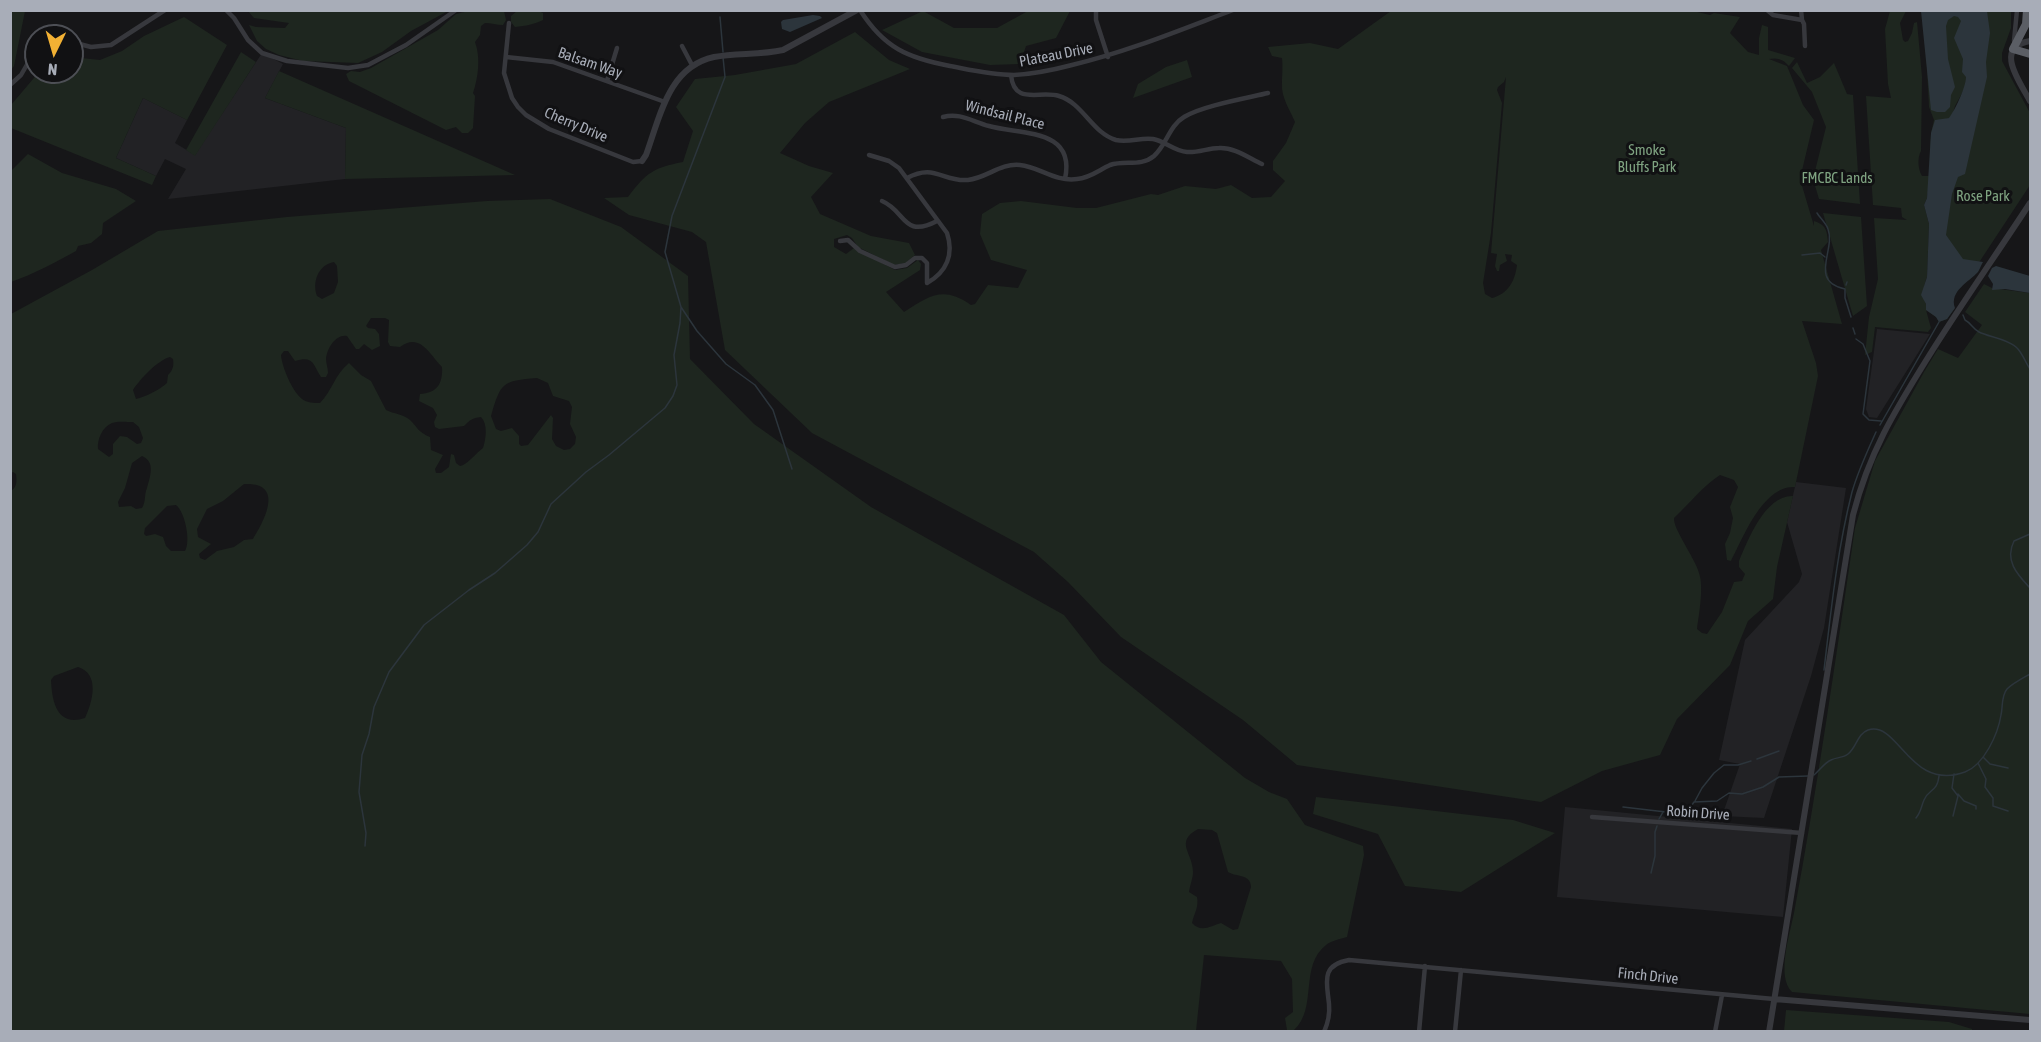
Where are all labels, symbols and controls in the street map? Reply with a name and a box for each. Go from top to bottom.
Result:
north arrow [24,24,84,84]
street label: Plateau Drive [1018,39,1094,71]
street label: Balsam Way [556,44,624,82]
text: N [47,61,58,79]
street label: Windsail Place [963,96,1047,134]
street label: Cherry Drive [542,104,610,146]
park label: Smoke Bluffs Park [1618,141,1676,176]
park label: FMCBC Lands [1801,169,1873,187]
park label: Rose Park [1956,187,2010,205]
street label: Robin Drive [1666,802,1730,824]
street label: Finch Drive [1617,964,1679,988]

